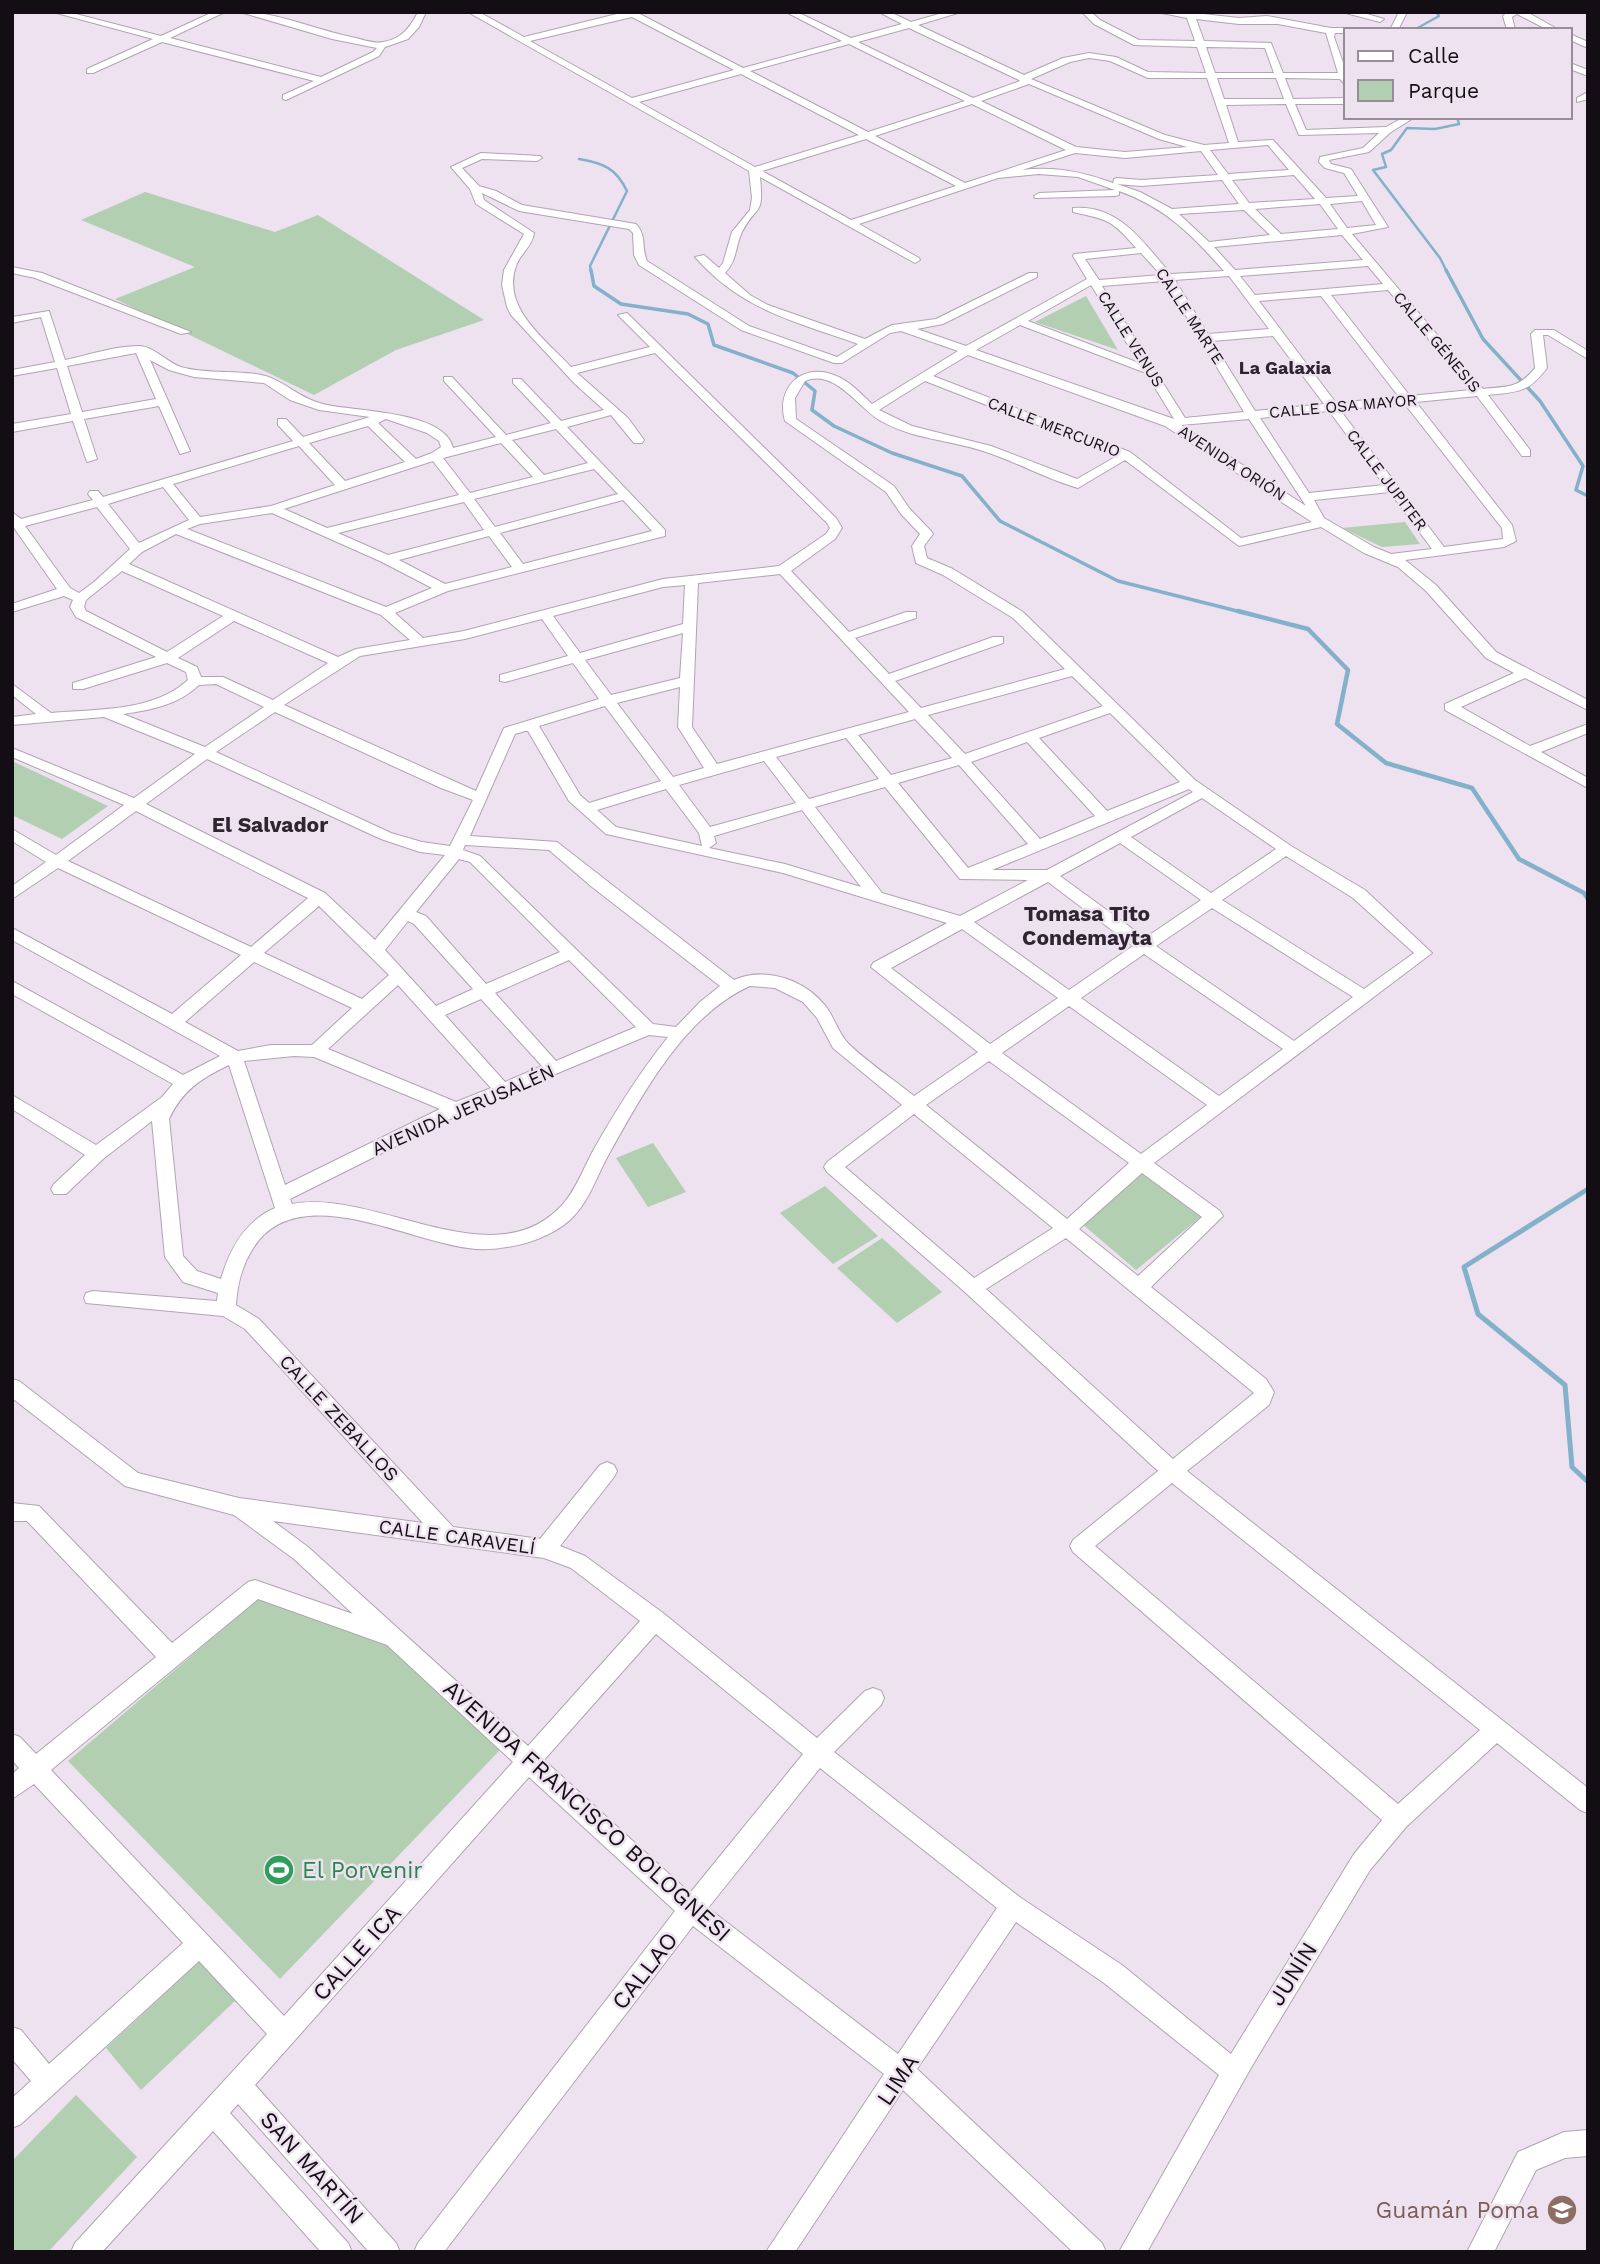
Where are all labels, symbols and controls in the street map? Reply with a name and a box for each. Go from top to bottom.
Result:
legend [1344,28,1572,119]
text: Calle [1408,43,1459,68]
text: Parque [1408,78,1479,103]
street label: CALLE MARTE [1152,264,1228,368]
street label: CALLE VENUS [1094,287,1168,391]
street label: CALLE GÉNESIS [1389,288,1485,396]
district label: La Galaxia [1239,357,1332,378]
street label: CALLE OSA MAYOR [1268,390,1418,422]
street label: CALLE MERCURIO [985,393,1123,461]
street label: AVENIDA ORIÓN [1175,421,1289,505]
street label: CALLE JUPITER [1343,426,1431,534]
district label: El Salvador [212,812,328,837]
district label: Tomasa Tito Condemayta [1022,901,1153,950]
street label: AVENIDA JERUSALÉN [368,1059,558,1161]
street label: CALLE ZEBALLOS [275,1350,403,1486]
street label: CALLE CARAVELÍ [377,1515,537,1559]
street label: AVENIDA FRANCISCO BOLOGNESI [438,1675,736,1947]
sports icon: El Porvenir [262,1853,296,1887]
place label: El Porvenir [302,1857,423,1884]
street label: CALLE ICA [307,1900,407,2006]
street label: CALLAO [607,1927,683,2015]
street label: JUNÍN [1263,1937,1323,2011]
street label: LIMA [871,2049,925,2111]
street label: SAN MARTÍN [255,2106,369,2230]
school or university icon: Guamán Poma [1545,2193,1579,2227]
place label: Guamán Poma [1376,2197,1539,2224]

